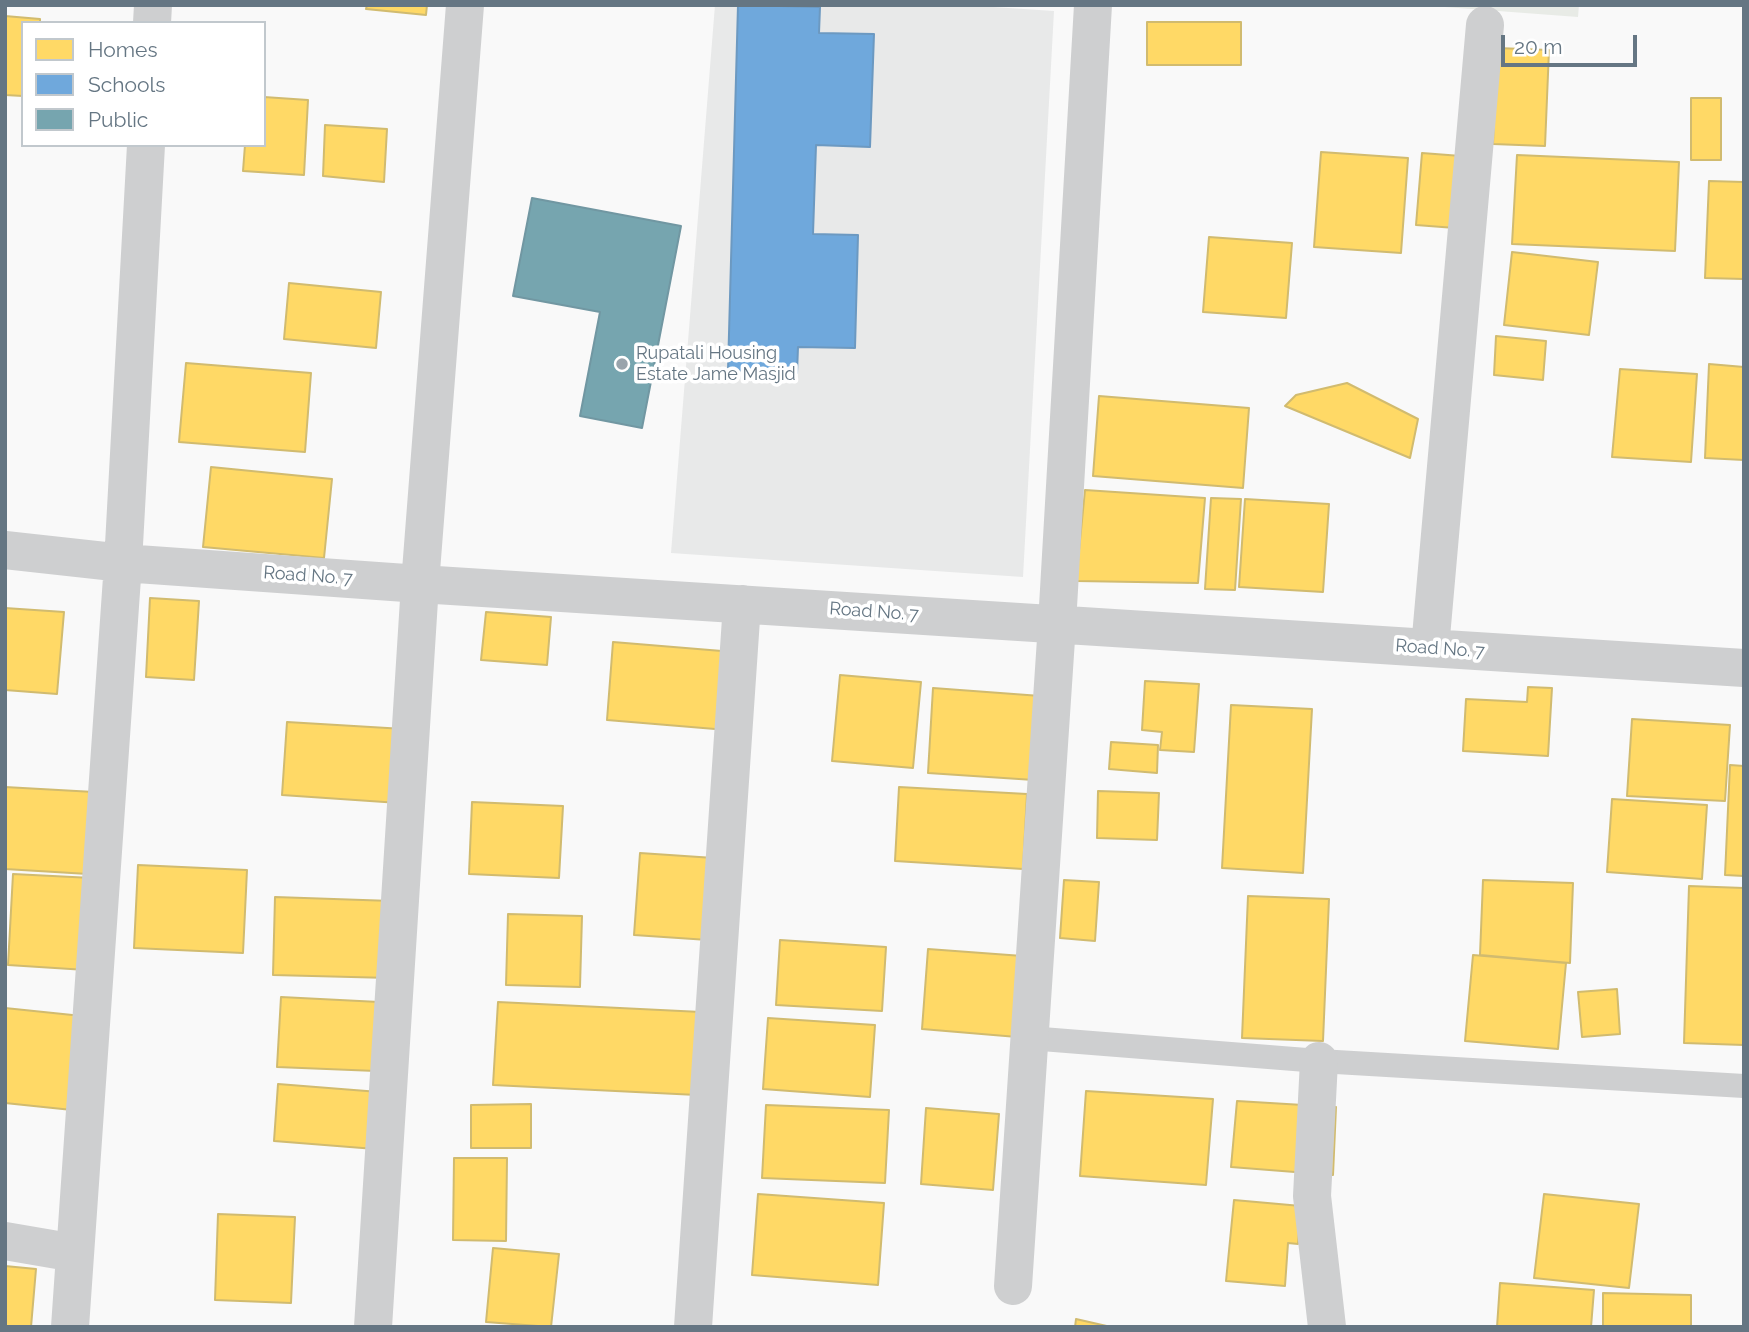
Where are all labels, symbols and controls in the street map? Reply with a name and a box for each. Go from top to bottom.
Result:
legend [21,21,266,147]
scale bar [1504,21,1640,65]
text: 20 m [1514,34,1562,59]
text: Homes [88,37,158,62]
text: Schools [88,72,165,97]
text: Public [88,107,148,132]
place label: Rupatali Housing Estate Jame Masjid [636,343,796,386]
marker: Rupatali Housing Estate Jame Masjid [614,356,630,372]
street label: Road No. 7 [263,562,353,590]
street label: Road No. 7 [829,598,919,626]
street label: Road No. 7 [1395,635,1485,663]

